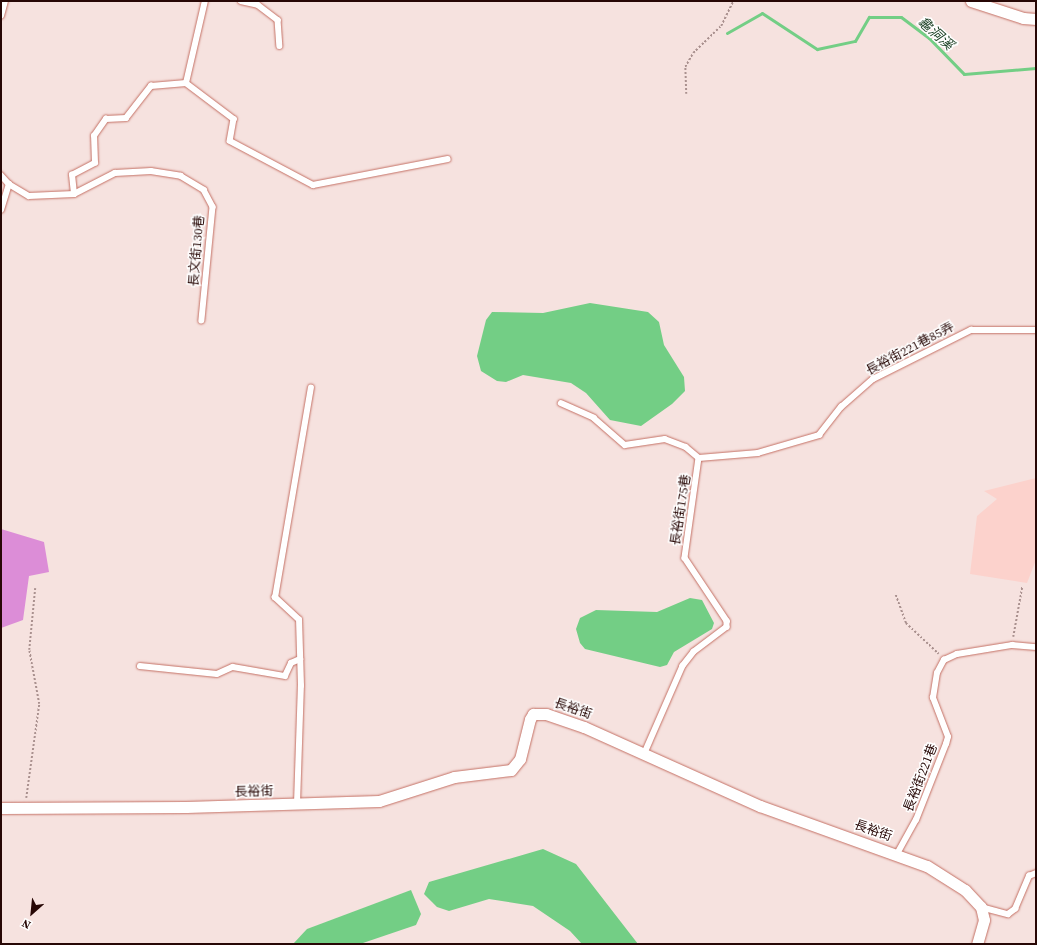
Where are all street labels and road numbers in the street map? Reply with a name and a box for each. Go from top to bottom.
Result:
street label: 長文街130巷 [186,215,208,287]
street label: 長裕街221巷85弄 [863,319,957,379]
street label: 長裕街175巷 [668,473,694,547]
street label: 長裕街 [552,695,594,723]
street label: 長裕街221巷 [901,742,941,814]
street label: 長裕街 [234,784,274,800]
street label: 長裕街 [852,817,894,845]

